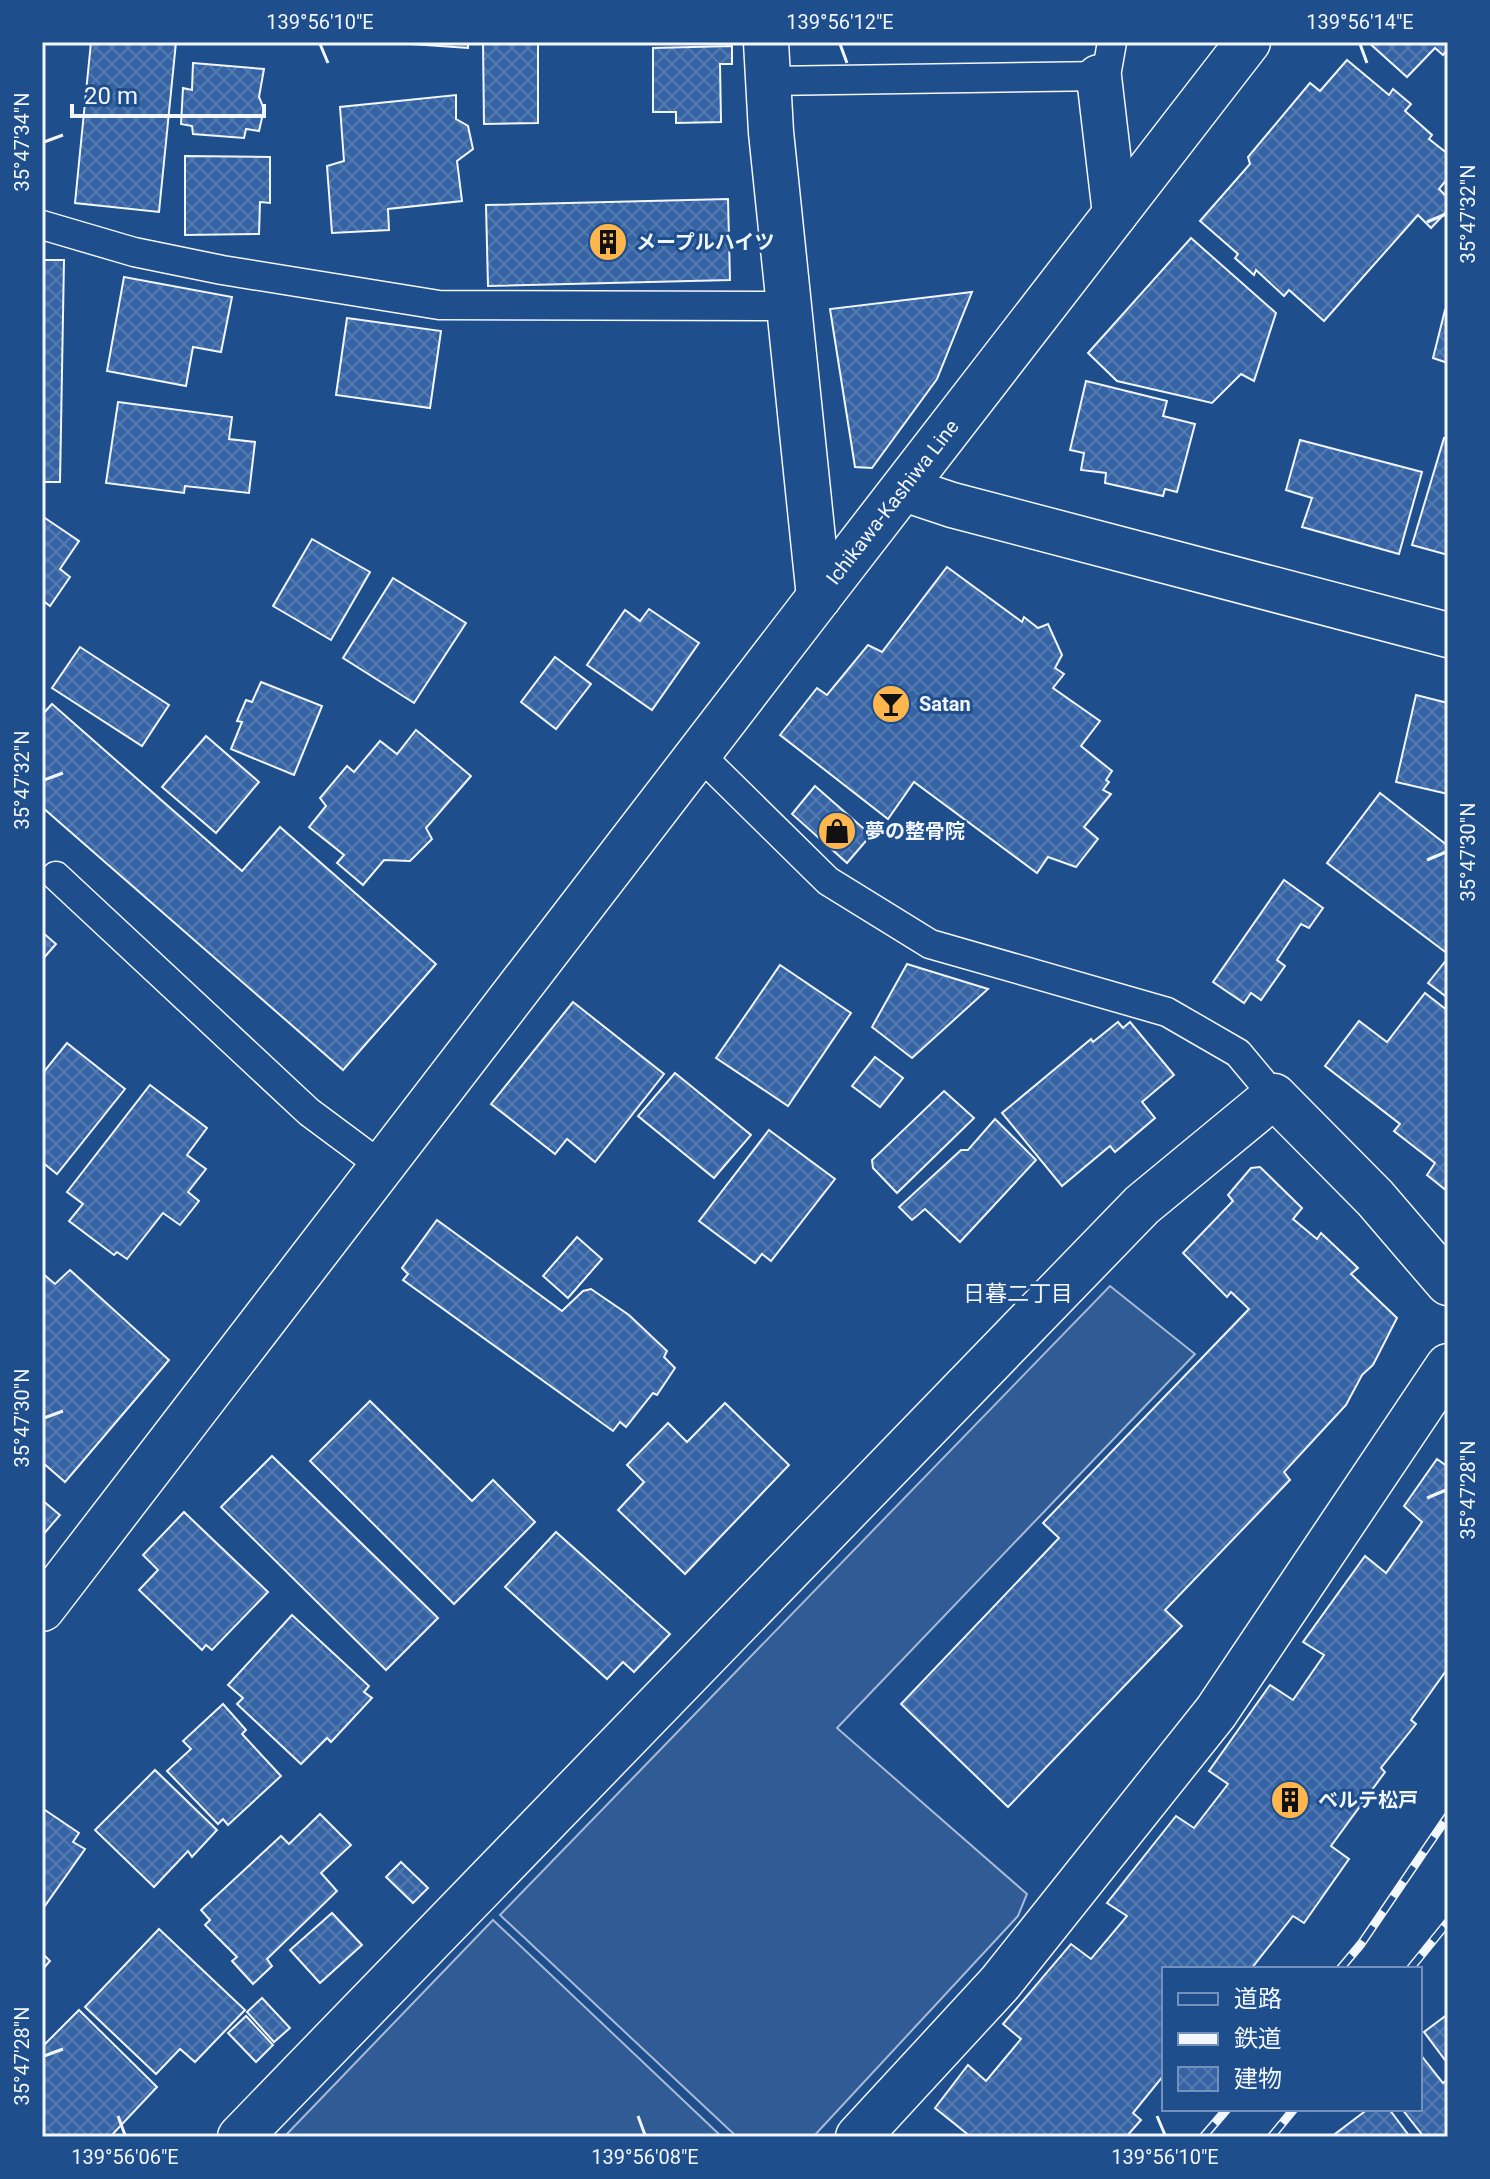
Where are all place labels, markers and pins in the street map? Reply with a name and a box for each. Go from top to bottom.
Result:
building icon: メープルハイツ [587,221,629,263]
place label: メープルハイツ [636,230,774,254]
bar icon: Satan [870,683,912,725]
place label: Satan [919,692,971,716]
shop icon: 夢の整骨院 [816,810,858,852]
place label: 夢の整骨院 [865,819,965,843]
building icon: ベルテ松戸 [1269,1779,1311,1821]
place label: ベルテ松戸 [1318,1788,1418,1812]

